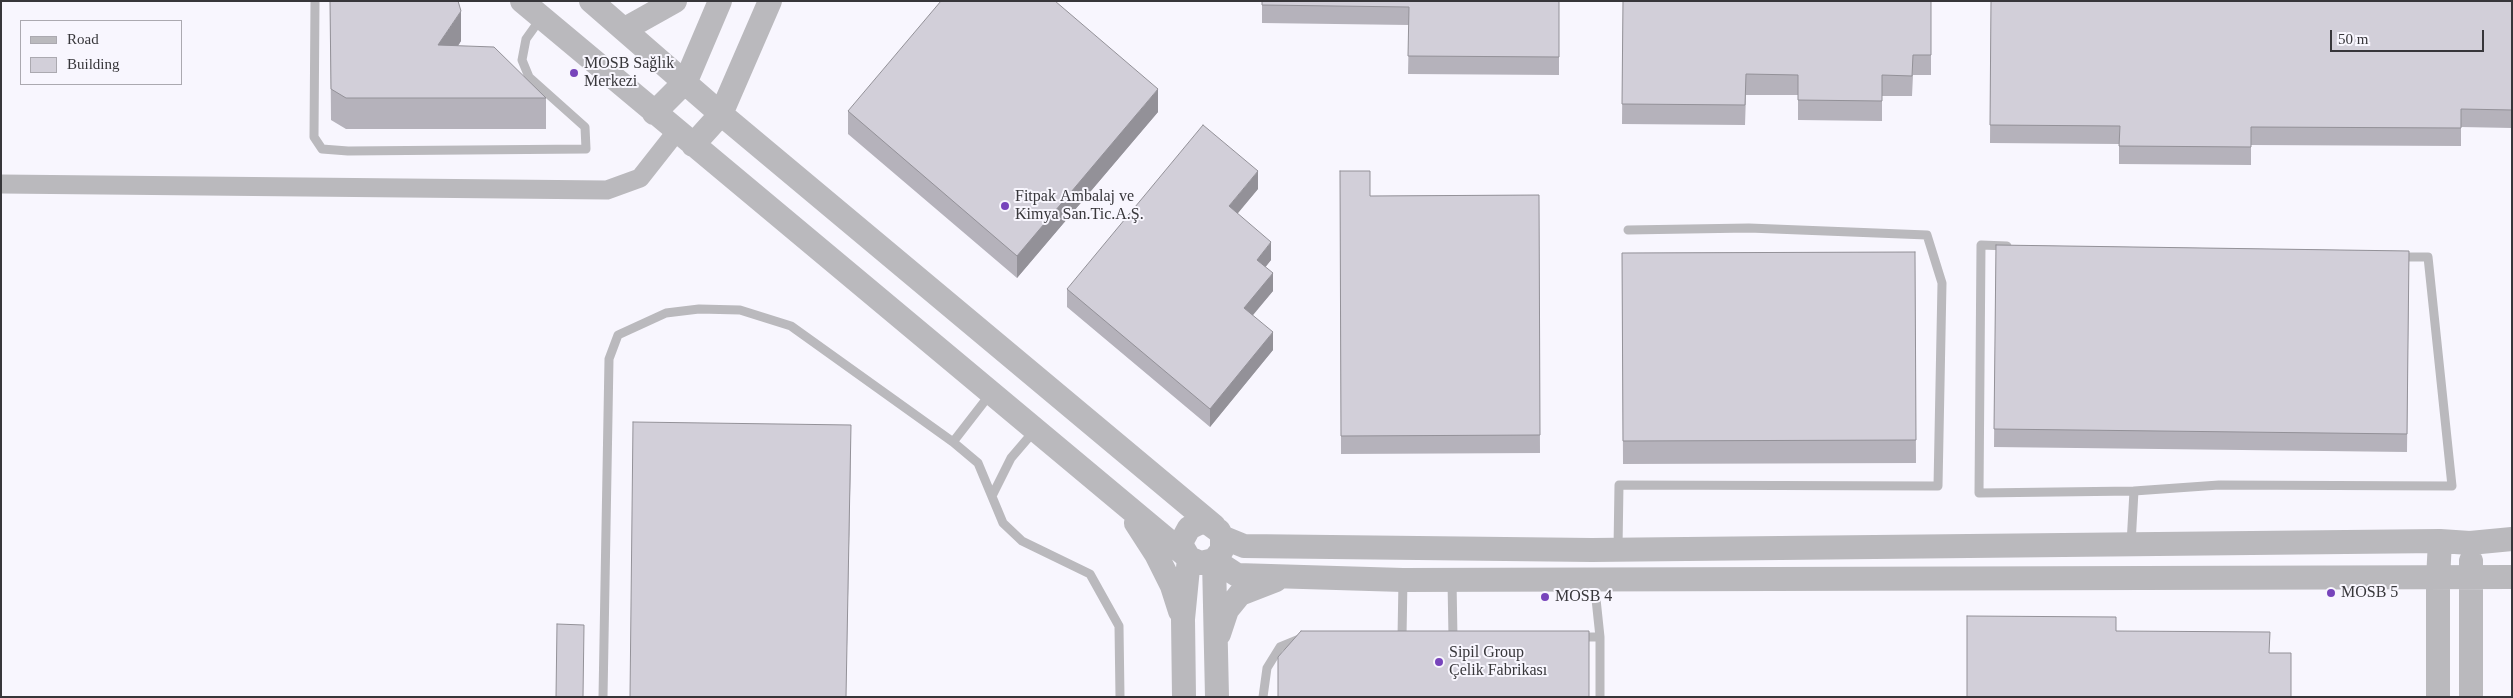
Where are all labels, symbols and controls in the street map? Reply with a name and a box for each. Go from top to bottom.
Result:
legend [20,20,182,85]
scale bar [2333,20,2487,52]
text: Road [67,31,99,47]
text: 50 m [2338,31,2368,47]
place label: MOSB Sağlık Merkezi [584,54,674,92]
text: Building [67,56,120,72]
marker: MOSB Sağlık Merkezi [568,67,580,79]
place label: Fitpak Ambalaj ve Kimya San.Tic.A.Ş. [1015,187,1144,225]
marker: Fitpak Ambalaj ve Kimya San.Tic.A.Ş. [999,200,1011,212]
place label: MOSB 5 [2341,583,2398,603]
place label: MOSB 4 [1555,587,1612,607]
marker: MOSB 5 [2325,587,2337,599]
marker: MOSB 4 [1539,591,1551,603]
place label: Sipil Group Çelik Fabrikası [1449,643,1547,681]
marker: Sipil Group Çelik Fabrikası [1433,656,1445,668]

